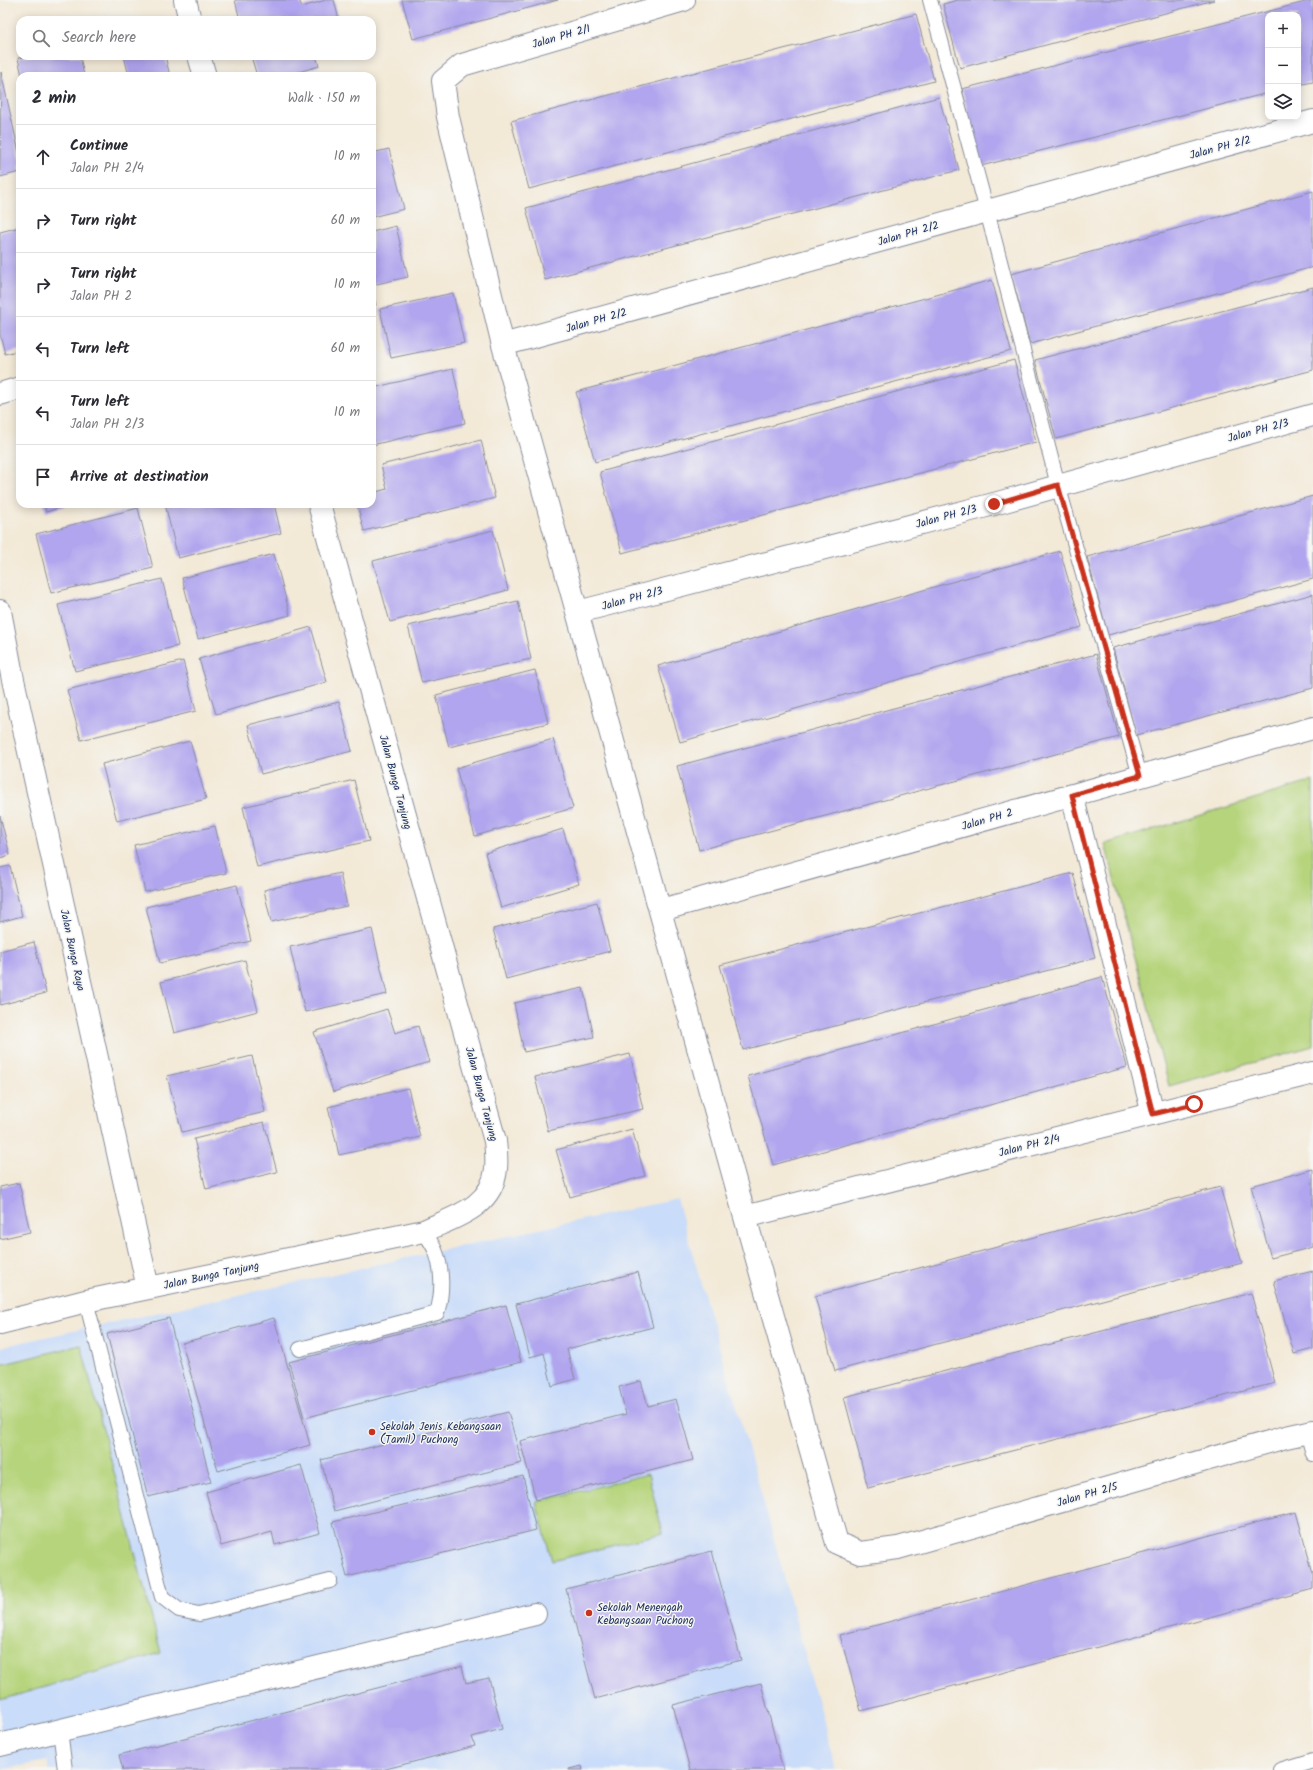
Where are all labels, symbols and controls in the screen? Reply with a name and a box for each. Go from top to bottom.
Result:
map controls [1265,12,1301,120]
button: + [1265,12,1301,48]
search box [16,16,376,60]
street label: Jalan PH 2/1 [530,20,593,54]
text: Search here [62,26,136,50]
icon: search [30,27,52,49]
button: − [1265,48,1301,84]
button: layers [1265,84,1301,120]
text: 2 min [32,85,76,112]
text: Walk · 150 m [288,88,360,109]
street label: Jalan PH 2/2 [1188,131,1253,165]
text: Continue [70,134,128,158]
icon: ahead [32,146,54,168]
text: 10 m [334,146,360,167]
text: Jalan PH 2/4 [70,158,144,179]
text: Turn right [70,209,137,233]
icon: right [32,210,54,232]
text: 60 m [331,210,360,231]
street label: Jalan PH 2/2 [876,217,941,251]
text: Turn right [70,262,137,286]
icon: right [32,274,54,296]
text: 10 m [334,274,360,295]
text: Jalan PH 2 [70,286,132,307]
street label: Jalan PH 2/2 [564,304,629,338]
text: Turn left [70,337,130,361]
icon: left [32,338,54,360]
text: 60 m [331,338,360,359]
text: Turn left [70,390,130,414]
icon: left [32,402,54,424]
text: 10 m [334,402,360,423]
text: Jalan PH 2/3 [70,414,144,435]
street label: Jalan PH 2/3 [1226,414,1291,448]
text: Arrive at destination [70,465,209,489]
icon: arrive [32,466,54,488]
route end [985,495,1003,513]
street label: Jalan PH 2/3 [914,500,979,534]
street label: Jalan PH 2/3 [600,582,665,616]
street label: Jalan Bunga Tanjung [374,733,416,832]
street label: Jalan PH 2 [960,804,1015,836]
street label: Jalan Bunga Raya [55,908,89,993]
street label: Jalan Bunga Tanjung [460,1045,502,1144]
route start [1185,1095,1203,1113]
street label: Jalan PH 2/4 [997,1130,1062,1162]
street label: Jalan Bunga Tanjung [162,1257,261,1295]
place label: Sekolah Jenis Kebangsaan (Tamil) Puchong [380,1418,501,1449]
marker: Sekolah Jenis Kebangsaan (Tamil) Puchong [367,1427,377,1437]
street label: Jalan PH 2/5 [1055,1477,1121,1512]
place label: Sekolah Menengah Kebangsaan Puchong [597,1599,694,1630]
marker: Sekolah Menengah Kebangsaan Puchong [584,1608,594,1618]

